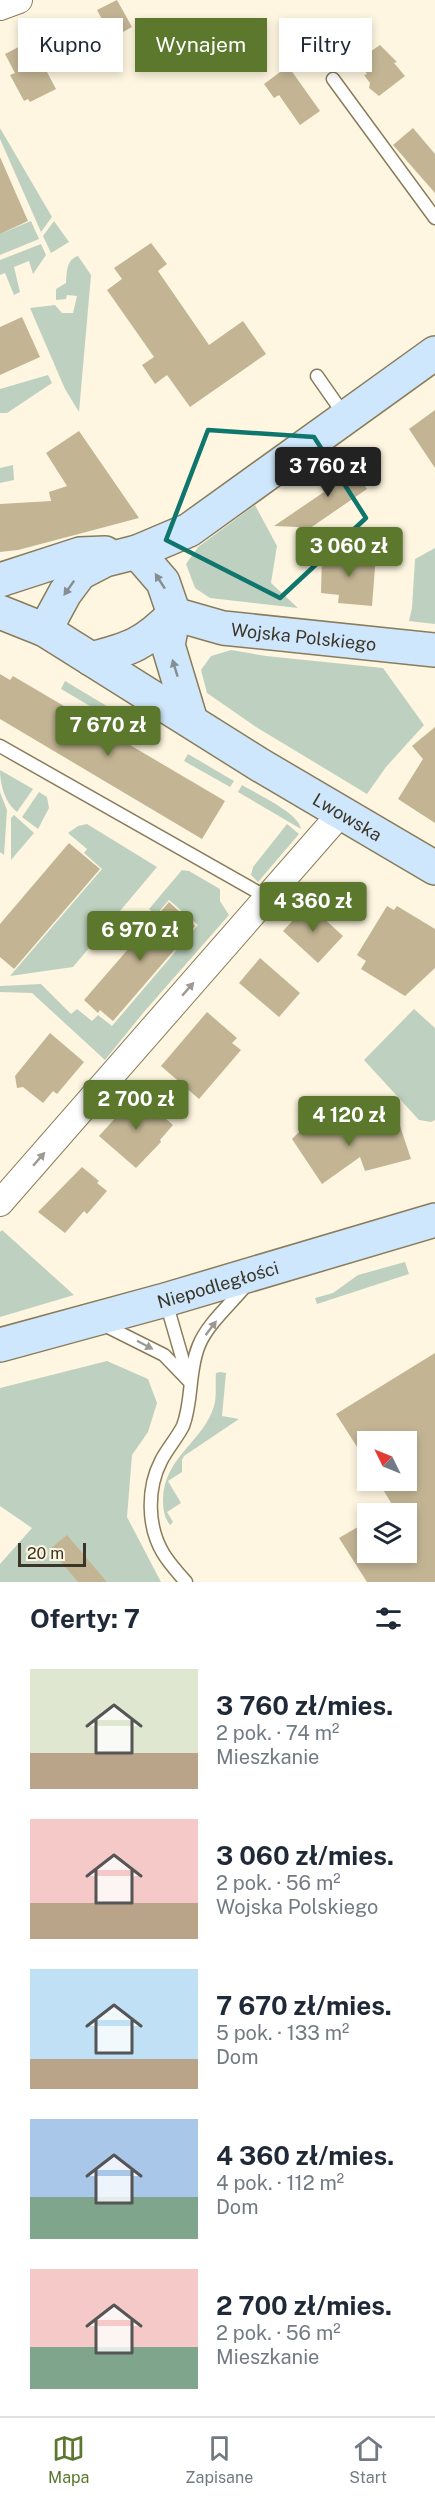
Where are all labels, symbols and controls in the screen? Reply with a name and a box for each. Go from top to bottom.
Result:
chip: Kupno [18,18,123,72]
chip: Wynajem [135,18,267,72]
chip: Filtry [279,18,372,72]
pin: 3 760 zł [266,447,390,498]
text: 3 760 zł [289,454,367,478]
pin: 3 060 zł [287,527,411,578]
text: 3 060 zł [310,534,388,558]
one-way arrow [154,572,165,589]
one-way arrow [64,580,75,596]
street label: Wojska Polskiego [230,618,377,654]
one-way arrow [170,659,179,677]
pin: 7 670 zł [46,706,170,757]
text: 7 670 zł [70,713,147,737]
street label: Lwowska [309,788,386,845]
pin: 4 360 zł [251,882,375,933]
text: 4 360 zł [274,889,352,913]
pin: 6 970 zł [78,911,202,962]
text: 6 970 zł [101,918,179,942]
one-way arrow [181,982,194,997]
pin: 2 700 zł [74,1080,198,1131]
text: 2 700 zł [97,1087,175,1111]
pin: 4 120 zł [287,1096,411,1147]
text: 4 120 zł [312,1103,386,1127]
one-way arrow [32,1152,45,1167]
street label: Niepodległości [155,1256,281,1312]
one-way arrow [204,1320,217,1336]
one-way arrow [137,1340,154,1350]
north arrow [357,1431,417,1491]
map controls [357,1431,417,1563]
button: layers [357,1503,417,1563]
scale bar [18,1540,86,1568]
text: 20 m [27,1544,64,1563]
icon: filters [372,1602,405,1635]
text: Oferty: 7 [30,1603,140,1634]
text: 3 760 zł/mies. [216,1690,393,1721]
icon: home [78,1693,150,1765]
text: 2 pok. · 74 m² [216,1721,339,1745]
text: Mieszkanie [216,1745,319,1769]
text: 3 060 zł/mies. [216,1840,394,1871]
icon: home [78,1843,150,1915]
text: 2 pok. · 56 m² [216,1871,341,1895]
text: Wojska Polskiego [216,1895,378,1919]
text: 7 670 zł/mies. [216,1990,392,2021]
icon: home [78,1993,150,2065]
text: 5 pok. · 133 m² [216,2021,349,2045]
text: Dom [216,2045,258,2069]
text: 4 360 zł/mies. [216,2140,394,2171]
icon: home [78,2143,150,2215]
text: 4 pok. · 112 m² [216,2171,344,2195]
text: Dom [216,2195,258,2219]
text: 2 700 zł/mies. [216,2290,392,2321]
icon: home [78,2293,150,2365]
text: 2 pok. · 56 m² [216,2321,341,2345]
text: Mieszkanie [216,2345,319,2369]
tab: Mapa [48,2432,89,2487]
tab: Zapisane [185,2432,253,2487]
tab: Start [349,2432,387,2487]

